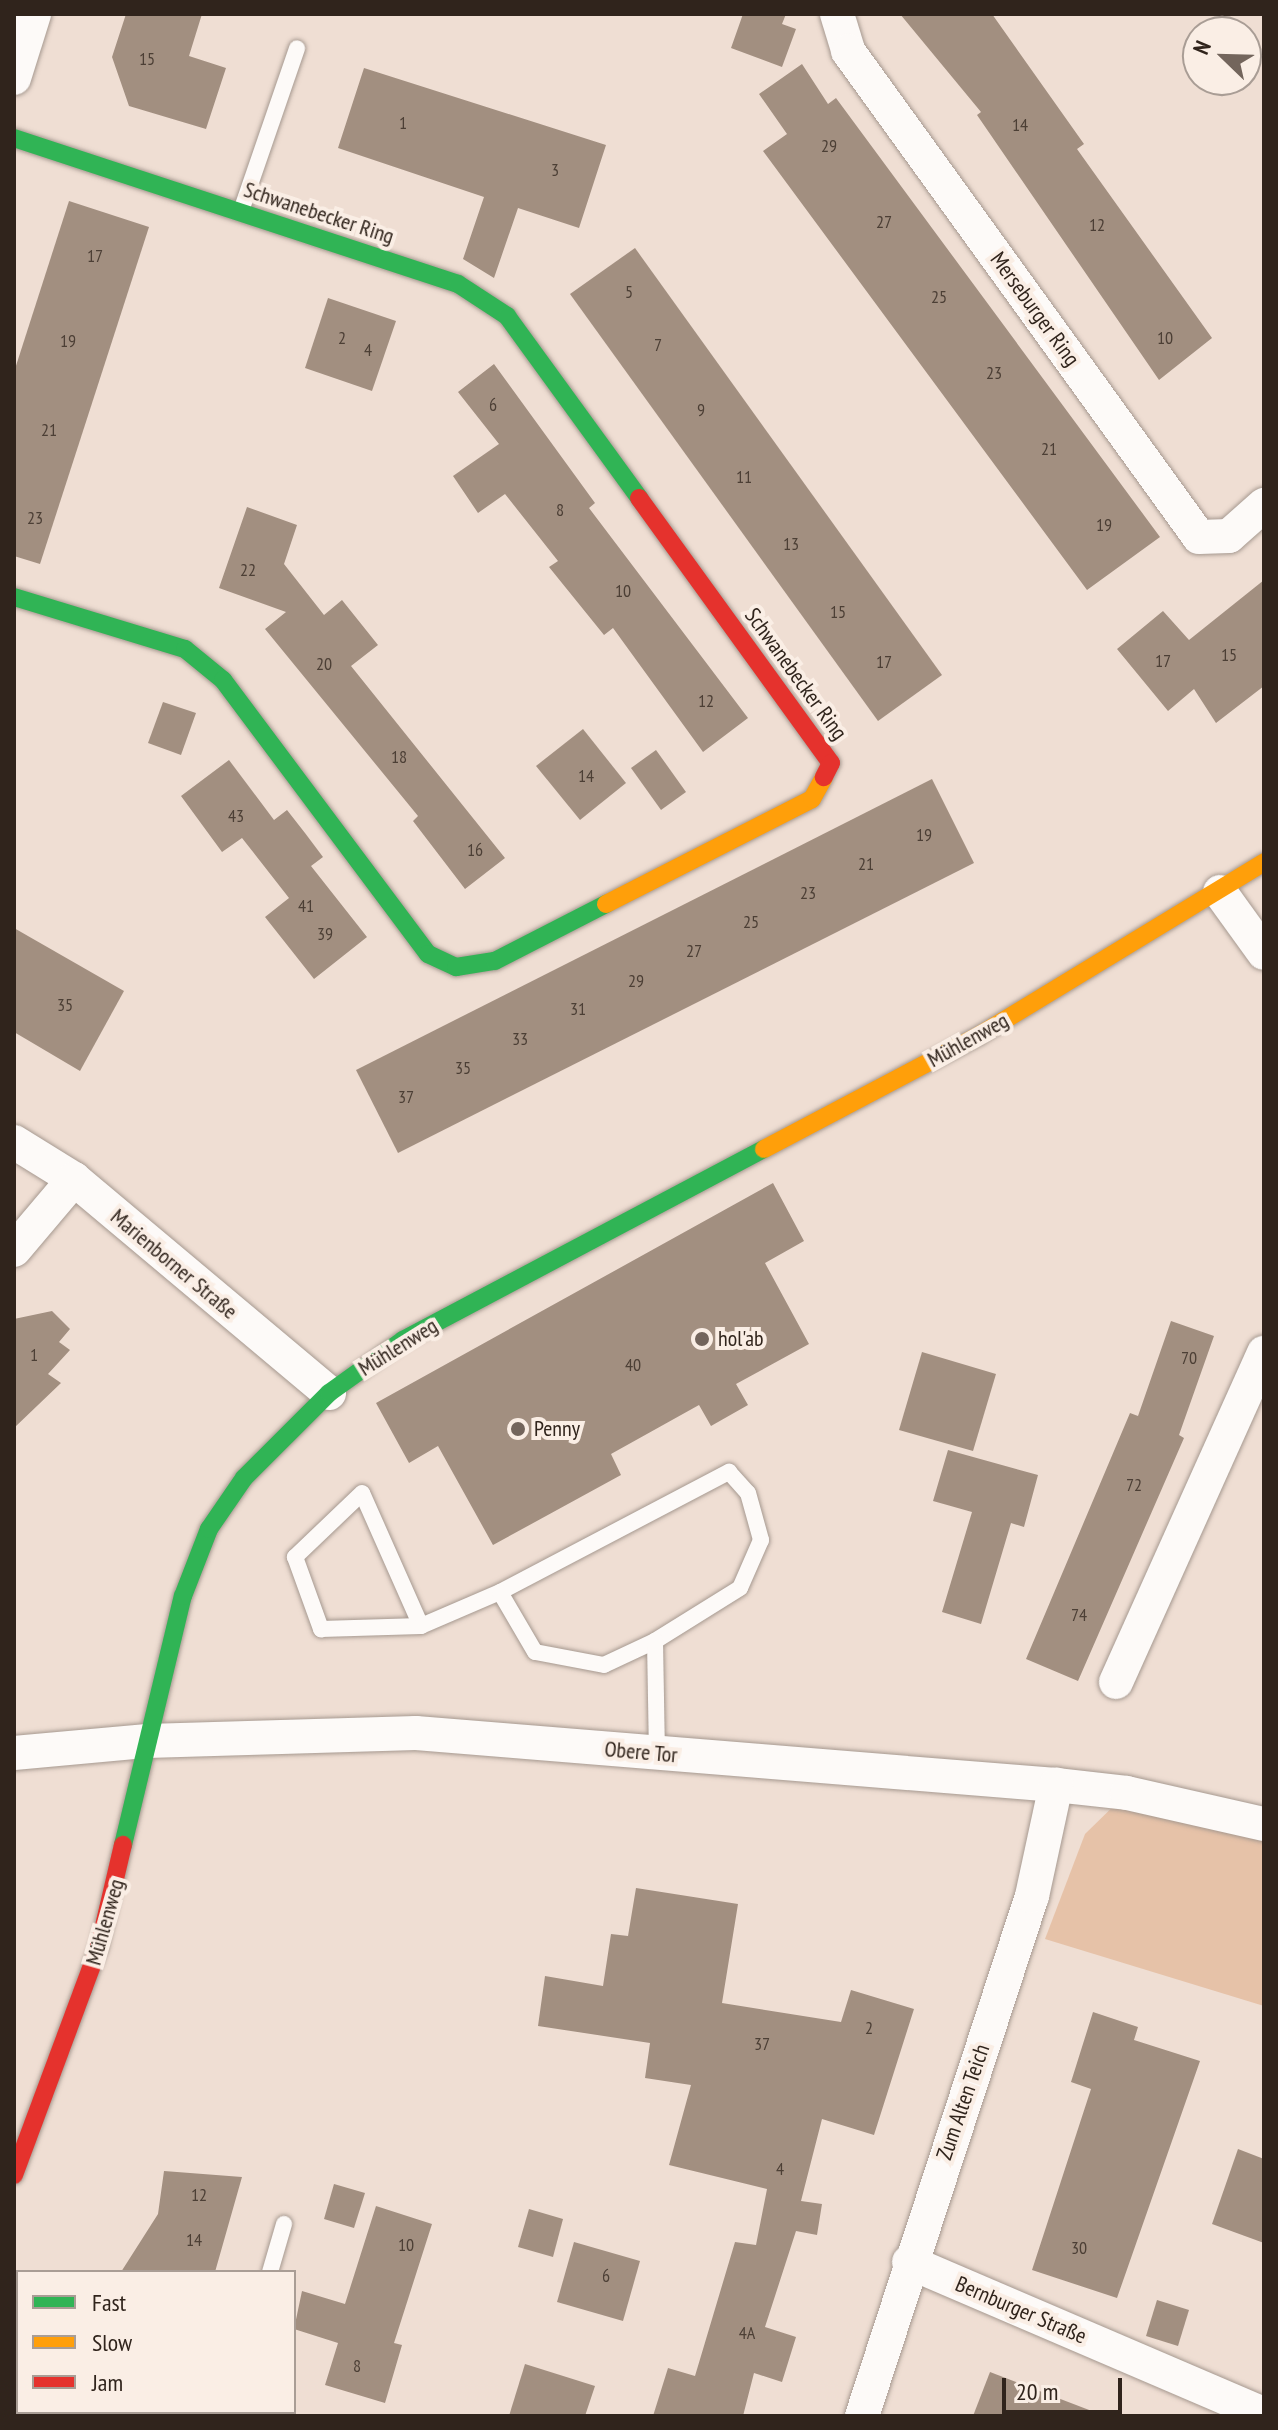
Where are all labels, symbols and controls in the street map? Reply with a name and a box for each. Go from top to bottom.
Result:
north arrow [1182,16,1262,96]
text: N [1187,36,1217,58]
house number: 15 [139,48,155,70]
house number: 1 [399,112,407,134]
house number: 14 [1012,114,1028,136]
house number: 29 [821,135,837,157]
house number: 3 [551,159,559,181]
street label: Schwanebecker Ring [241,176,397,250]
house number: 27 [876,211,892,233]
house number: 12 [1089,214,1105,236]
house number: 17 [87,245,103,267]
street label: Merseburger Ring [985,247,1085,371]
house number: 5 [625,281,633,303]
house number: 25 [931,286,947,308]
house number: 2 [338,327,346,349]
house number: 10 [1157,327,1173,349]
house number: 19 [60,330,76,352]
house number: 7 [654,334,662,356]
house number: 4 [364,339,372,361]
house number: 23 [986,362,1002,384]
house number: 6 [489,394,497,416]
house number: 9 [697,399,705,421]
house number: 21 [41,419,57,441]
house number: 21 [1041,438,1057,460]
house number: 11 [736,466,752,488]
house number: 8 [556,499,564,521]
house number: 23 [27,507,43,529]
house number: 19 [1096,514,1112,536]
house number: 13 [783,533,799,555]
house number: 22 [240,559,256,581]
house number: 10 [615,580,631,602]
house number: 15 [830,601,846,623]
street label: Schwanebecker Ring [739,603,853,745]
house number: 15 [1221,644,1237,666]
house number: 17 [1155,650,1171,672]
house number: 17 [876,651,892,673]
house number: 20 [316,653,332,675]
house number: 12 [698,690,714,712]
house number: 18 [391,746,407,768]
house number: 14 [578,765,594,787]
house number: 43 [228,805,244,827]
house number: 19 [916,824,932,846]
house number: 16 [467,839,483,861]
house number: 21 [858,853,874,875]
house number: 23 [800,882,816,904]
house number: 41 [298,895,314,917]
house number: 25 [743,911,759,933]
house number: 39 [317,923,333,945]
house number: 27 [686,940,702,962]
house number: 29 [628,970,644,992]
house number: 35 [57,994,73,1016]
house number: 31 [570,998,586,1020]
street label: Mühlenweg [923,1007,1013,1073]
house number: 33 [512,1028,528,1050]
house number: 35 [455,1057,471,1079]
house number: 37 [398,1086,414,1108]
street label: Marienborner Straße [105,1203,243,1325]
street label: Mühlenweg [354,1312,442,1382]
place label: hol'ab [718,1326,763,1352]
marker: hol'ab [693,1330,711,1348]
house number: 1 [30,1344,38,1366]
house number: 70 [1181,1347,1197,1369]
house number: 40 [625,1354,641,1376]
place label: Penny [534,1416,580,1442]
marker: Penny [509,1420,527,1438]
house number: 72 [1126,1474,1142,1496]
house number: 74 [1071,1604,1087,1626]
street label: Obere Tor [603,1736,679,1768]
street label: Mühlenweg [80,1876,130,1968]
house number: 2 [865,2017,873,2039]
house number: 37 [754,2033,770,2055]
street label: Zum Alten Teich [931,2040,995,2164]
house number: 4 [776,2158,784,2180]
house number: 12 [191,2184,207,2206]
house number: 14 [186,2229,202,2251]
house number: 10 [398,2234,414,2256]
house number: 30 [1071,2237,1087,2259]
house number: 6 [602,2265,610,2287]
legend [16,2270,296,2414]
street label: Bernburger Straße [952,2271,1090,2349]
text: Fast [92,2287,126,2318]
house number: 4A [739,2322,755,2344]
text: Slow [92,2327,132,2358]
house number: 8 [353,2355,361,2377]
scale bar [1006,2362,1126,2412]
text: Jam [92,2367,123,2398]
text: 20 m [1016,2376,1058,2407]

